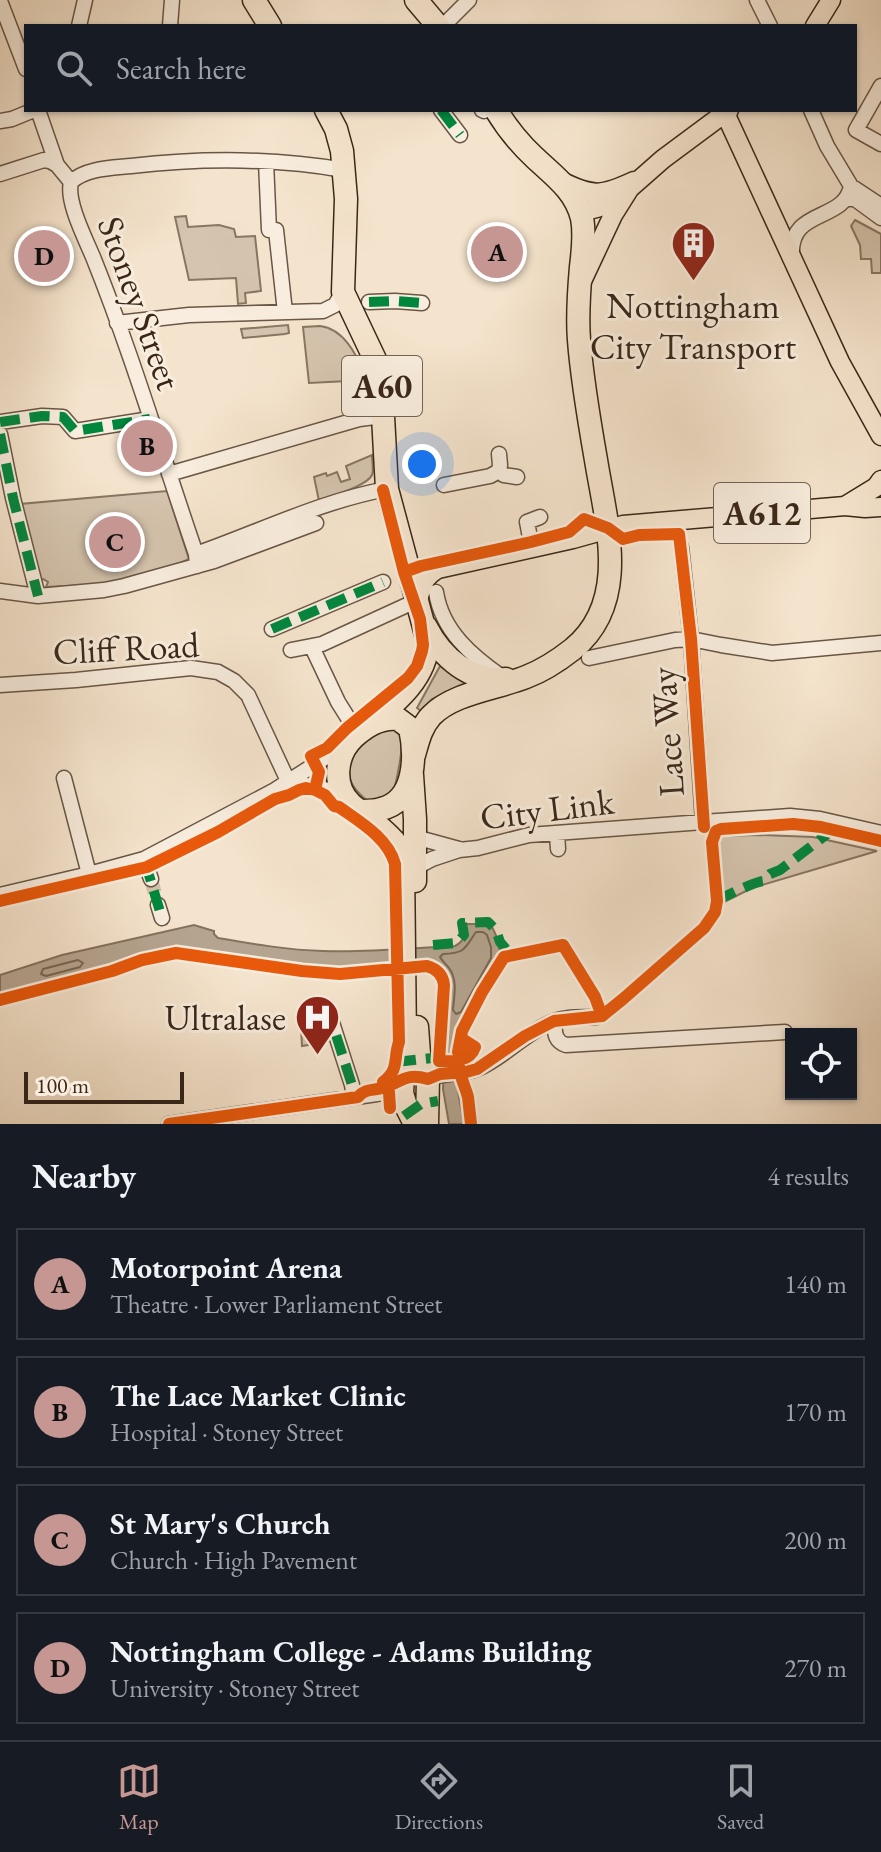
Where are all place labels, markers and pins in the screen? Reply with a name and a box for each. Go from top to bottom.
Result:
building icon: Nottingham City Transport [669,219,717,282]
pin: A [471,222,523,282]
pin: D [18,226,70,286]
place label: Nottingham City Transport [590,282,797,370]
pin: B [121,416,173,476]
pin: C [89,512,141,572]
hospital icon: Ultralase [293,993,341,1056]
place label: Ultralase [164,994,286,1041]

